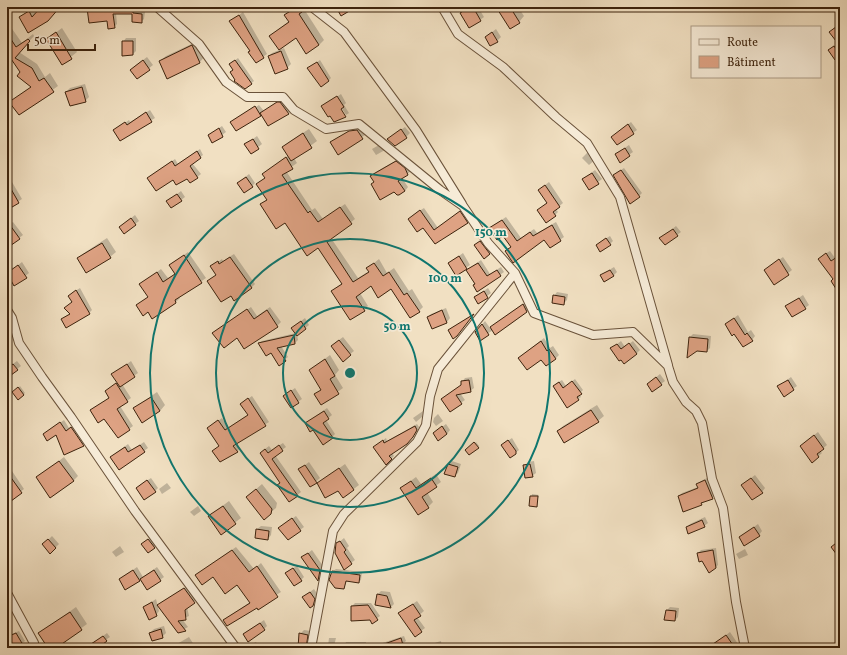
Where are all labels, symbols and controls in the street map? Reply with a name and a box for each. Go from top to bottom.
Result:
scale bar [28,26,95,52]
legend [691,26,821,78]
text: 50 m [34,33,60,49]
text: Route [727,35,758,51]
text: Bâtiment [727,55,776,71]
text: 150 m [475,225,507,241]
text: 100 m [428,271,462,287]
text: 50 m [383,319,411,335]
centre of rings [343,366,357,380]

